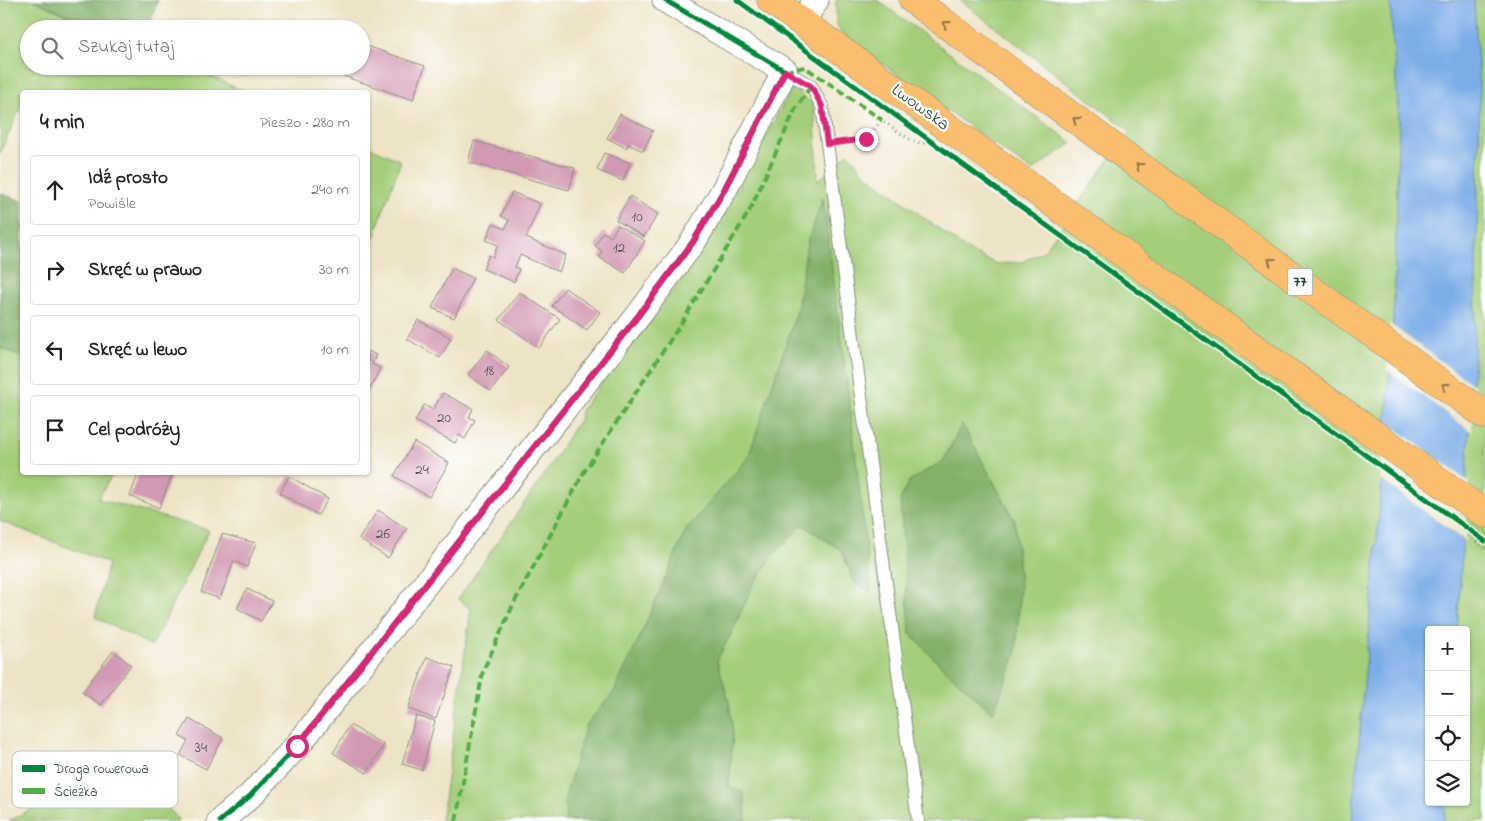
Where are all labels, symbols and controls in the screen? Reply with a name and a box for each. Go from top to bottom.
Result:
search box [20,20,370,75]
one-way arrow [942,21,951,30]
icon: search [38,34,66,62]
text: Szukaj tutaj [78,34,174,61]
street label: Lwowska [886,78,954,138]
text: 4 min [40,108,84,138]
text: Pieszo · 280 m [260,111,350,135]
one-way arrow [1072,117,1082,126]
route end [855,128,878,151]
one-way arrow [1135,163,1145,172]
text: Idź prosto [88,165,168,192]
icon: ahead [41,176,69,204]
text: 240 m [311,178,349,202]
text: Powiśle [88,192,136,216]
house number: 10 [631,206,643,228]
house number: 12 [613,237,626,259]
icon: right [41,256,69,284]
text: Skręć w prawo [88,257,202,284]
text: 30 m [319,258,349,282]
one-way arrow [1267,258,1277,267]
road number: 77 [1288,268,1312,296]
icon: left [41,336,69,364]
text: Skręć w lewo [88,337,187,364]
text: 10 m [321,338,349,362]
house number: 18 [484,360,495,382]
one-way arrow [1442,383,1451,392]
house number: 20 [437,407,451,429]
icon: arrive [41,416,69,444]
text: Cel podróży [88,417,180,444]
house number: 24 [415,459,429,481]
house number: 26 [376,523,390,545]
map controls [1425,626,1470,806]
button: + [1425,626,1470,671]
button: − [1425,671,1470,716]
button: locate [1425,716,1470,761]
route start [286,735,309,758]
house number: 34 [195,737,207,759]
legend [12,751,178,808]
text: Droga rowerowa [53,759,149,781]
button: layers [1425,761,1470,806]
text: Ścieżka [54,782,98,803]

